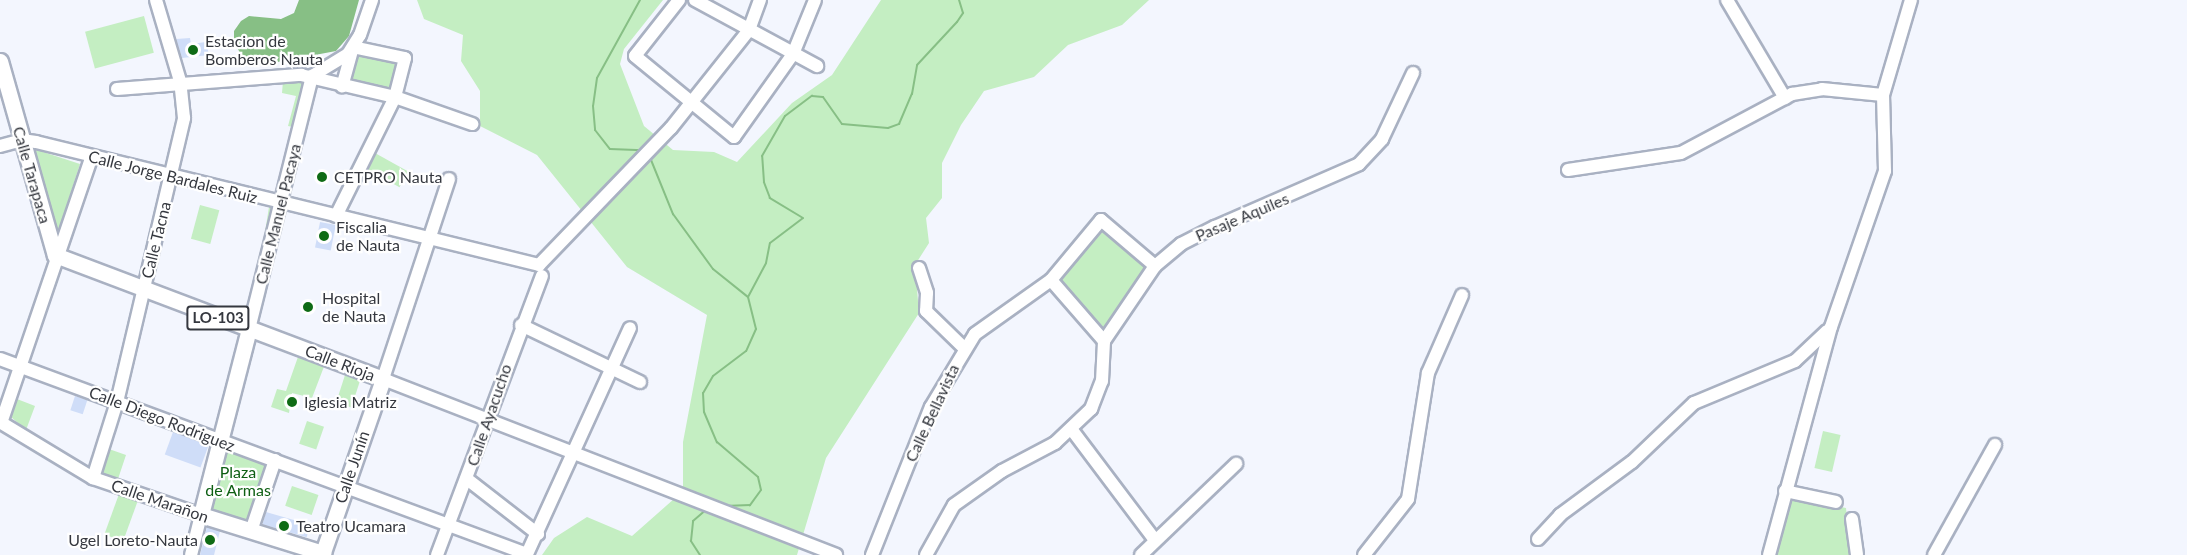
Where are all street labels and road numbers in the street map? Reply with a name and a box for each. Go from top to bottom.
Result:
street label: Calle Tarapaca [9,124,55,226]
street label: Calle Manuel Pacaya [251,142,305,286]
street label: Calle Jorge Bardales Ruiz [86,147,260,207]
street label: Pasaje Aquiles [1192,189,1292,245]
street label: Calle Tacna [137,199,175,281]
road number: LO-103 [185,306,251,330]
street label: Calle Rioja [302,341,378,385]
street label: Calle Ayacucho [462,361,516,469]
street label: Calle Bellavista [901,361,963,465]
street label: Calle Diego Rodriguez [86,382,238,456]
street label: Calle Junín [331,428,373,506]
street label: Calle Marañon [109,475,211,527]

